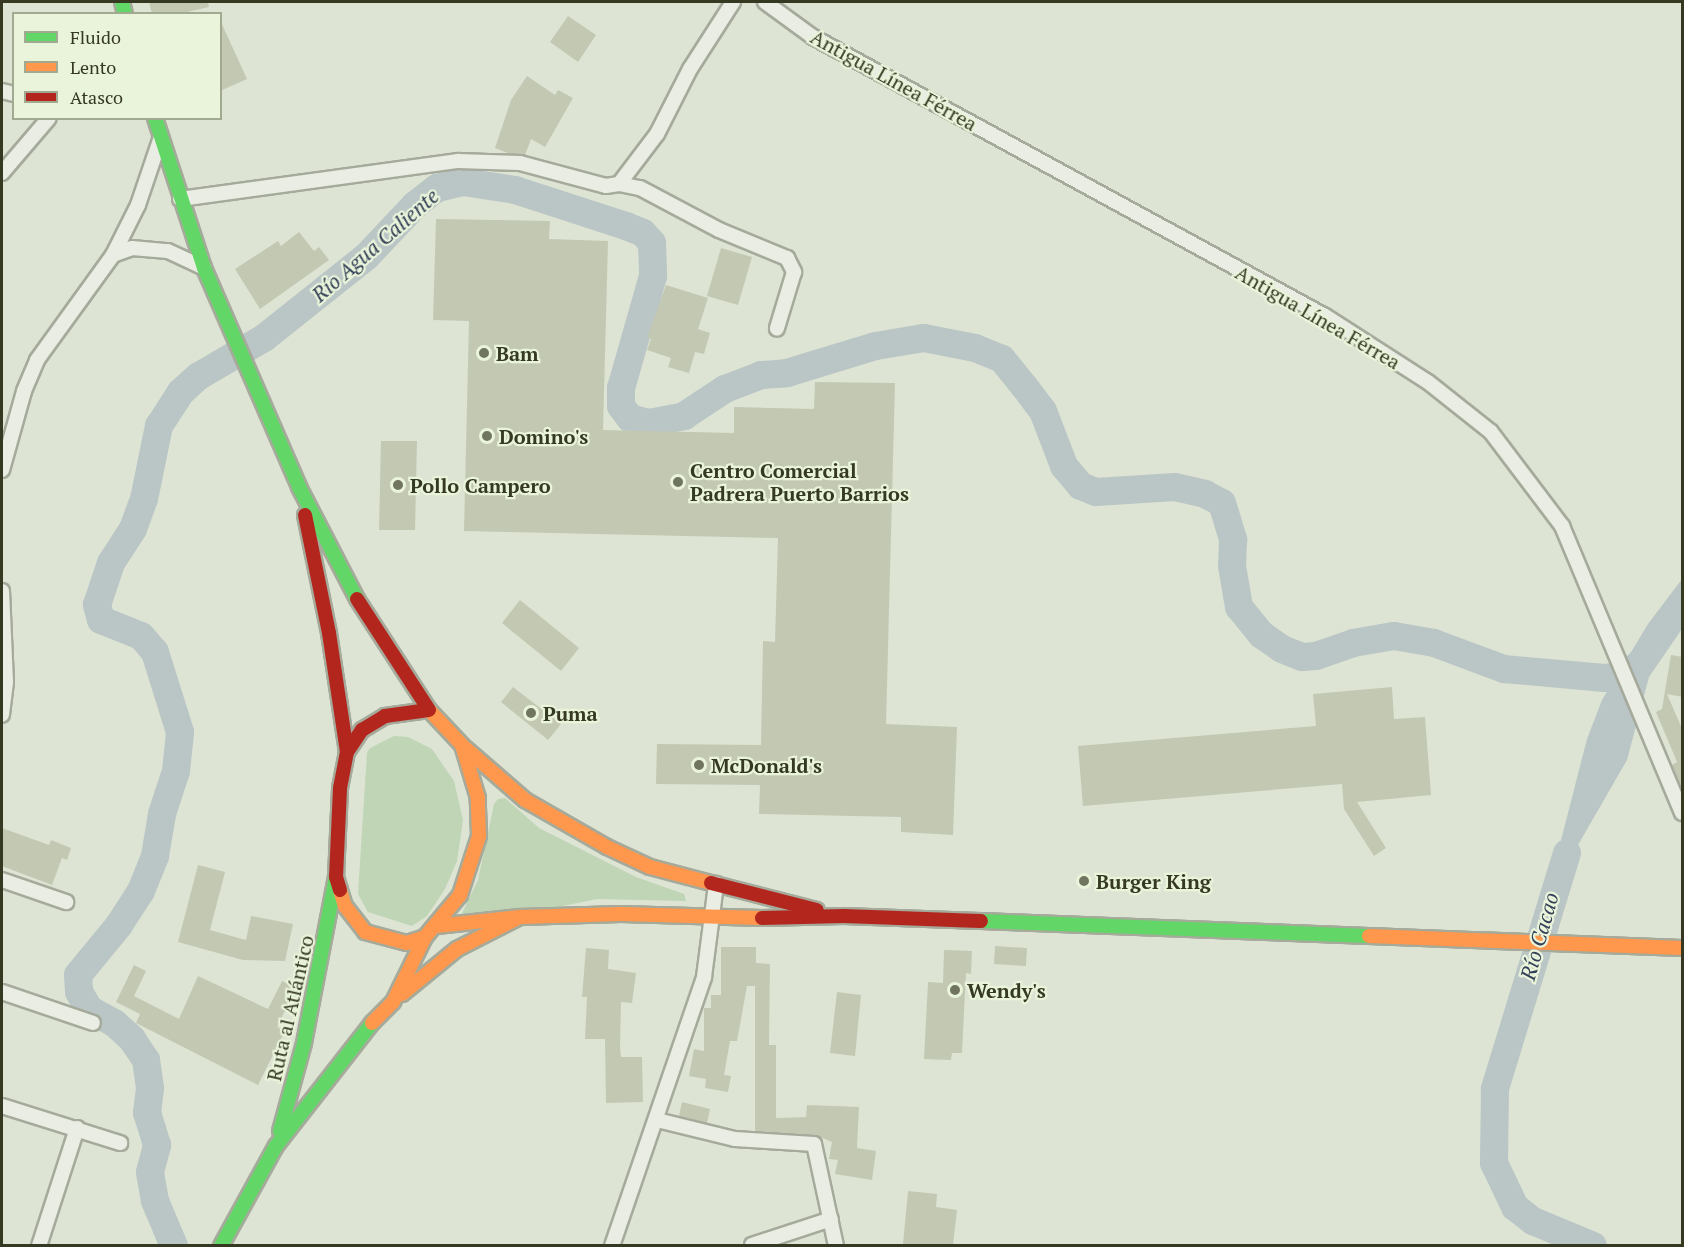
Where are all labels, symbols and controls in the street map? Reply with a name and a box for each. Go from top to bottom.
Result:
legend [12,12,222,120]
street label: Antigua Línea Férrea [807,24,981,136]
text: Fluido [70,25,121,49]
text: Lento [70,55,116,79]
text: Atasco [70,85,123,109]
water label: Río Agua Caliente [306,183,444,307]
street label: Antigua Línea Férrea [1231,260,1405,374]
place label: Bam [496,341,539,365]
marker: Bam [477,346,491,360]
place label: Domino's [499,424,588,448]
marker: Domino's [480,429,494,443]
place label: Centro Comercial Padrera Puerto Barrios [690,458,909,505]
place label: Pollo Campero [410,473,551,497]
marker: Centro Comercial Padrera Puerto Barrios [671,475,685,489]
marker: Pollo Campero [391,478,405,492]
place label: Puma [543,701,598,725]
marker: Puma [524,706,538,720]
place label: McDonald's [711,753,822,777]
marker: McDonald's [692,758,706,772]
place label: Burger King [1096,869,1211,893]
marker: Burger King [1077,874,1091,888]
water label: Río Cacao [1515,889,1563,983]
street label: Ruta al Atlántico [262,933,318,1083]
place label: Wendy's [967,978,1046,1002]
marker: Wendy's [948,983,962,997]

